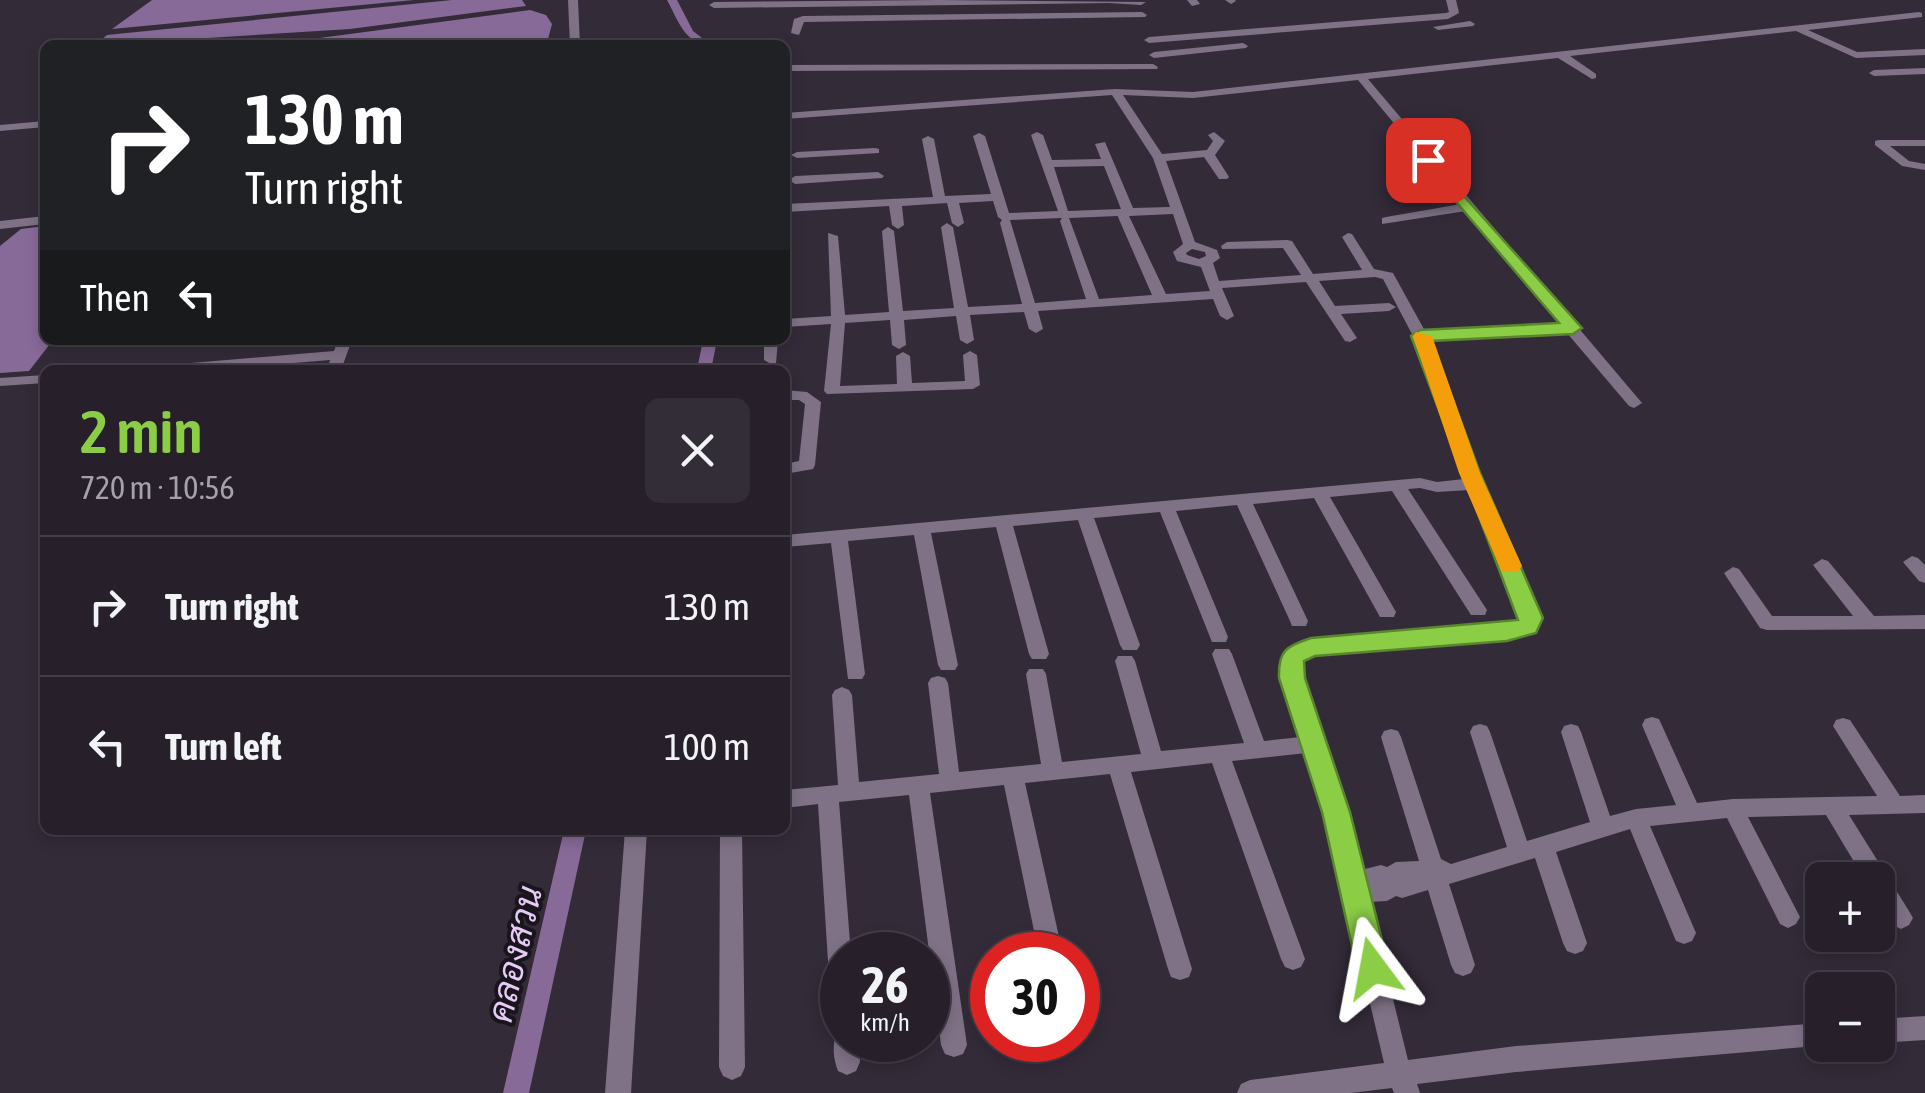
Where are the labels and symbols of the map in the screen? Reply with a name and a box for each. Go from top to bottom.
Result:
pin [1386,118,1471,203]
water label: คลองสวน [479,882,549,1026]
position arrow [1321,916,1425,1020]
speed limit sign: 30 [970,932,1100,1062]

